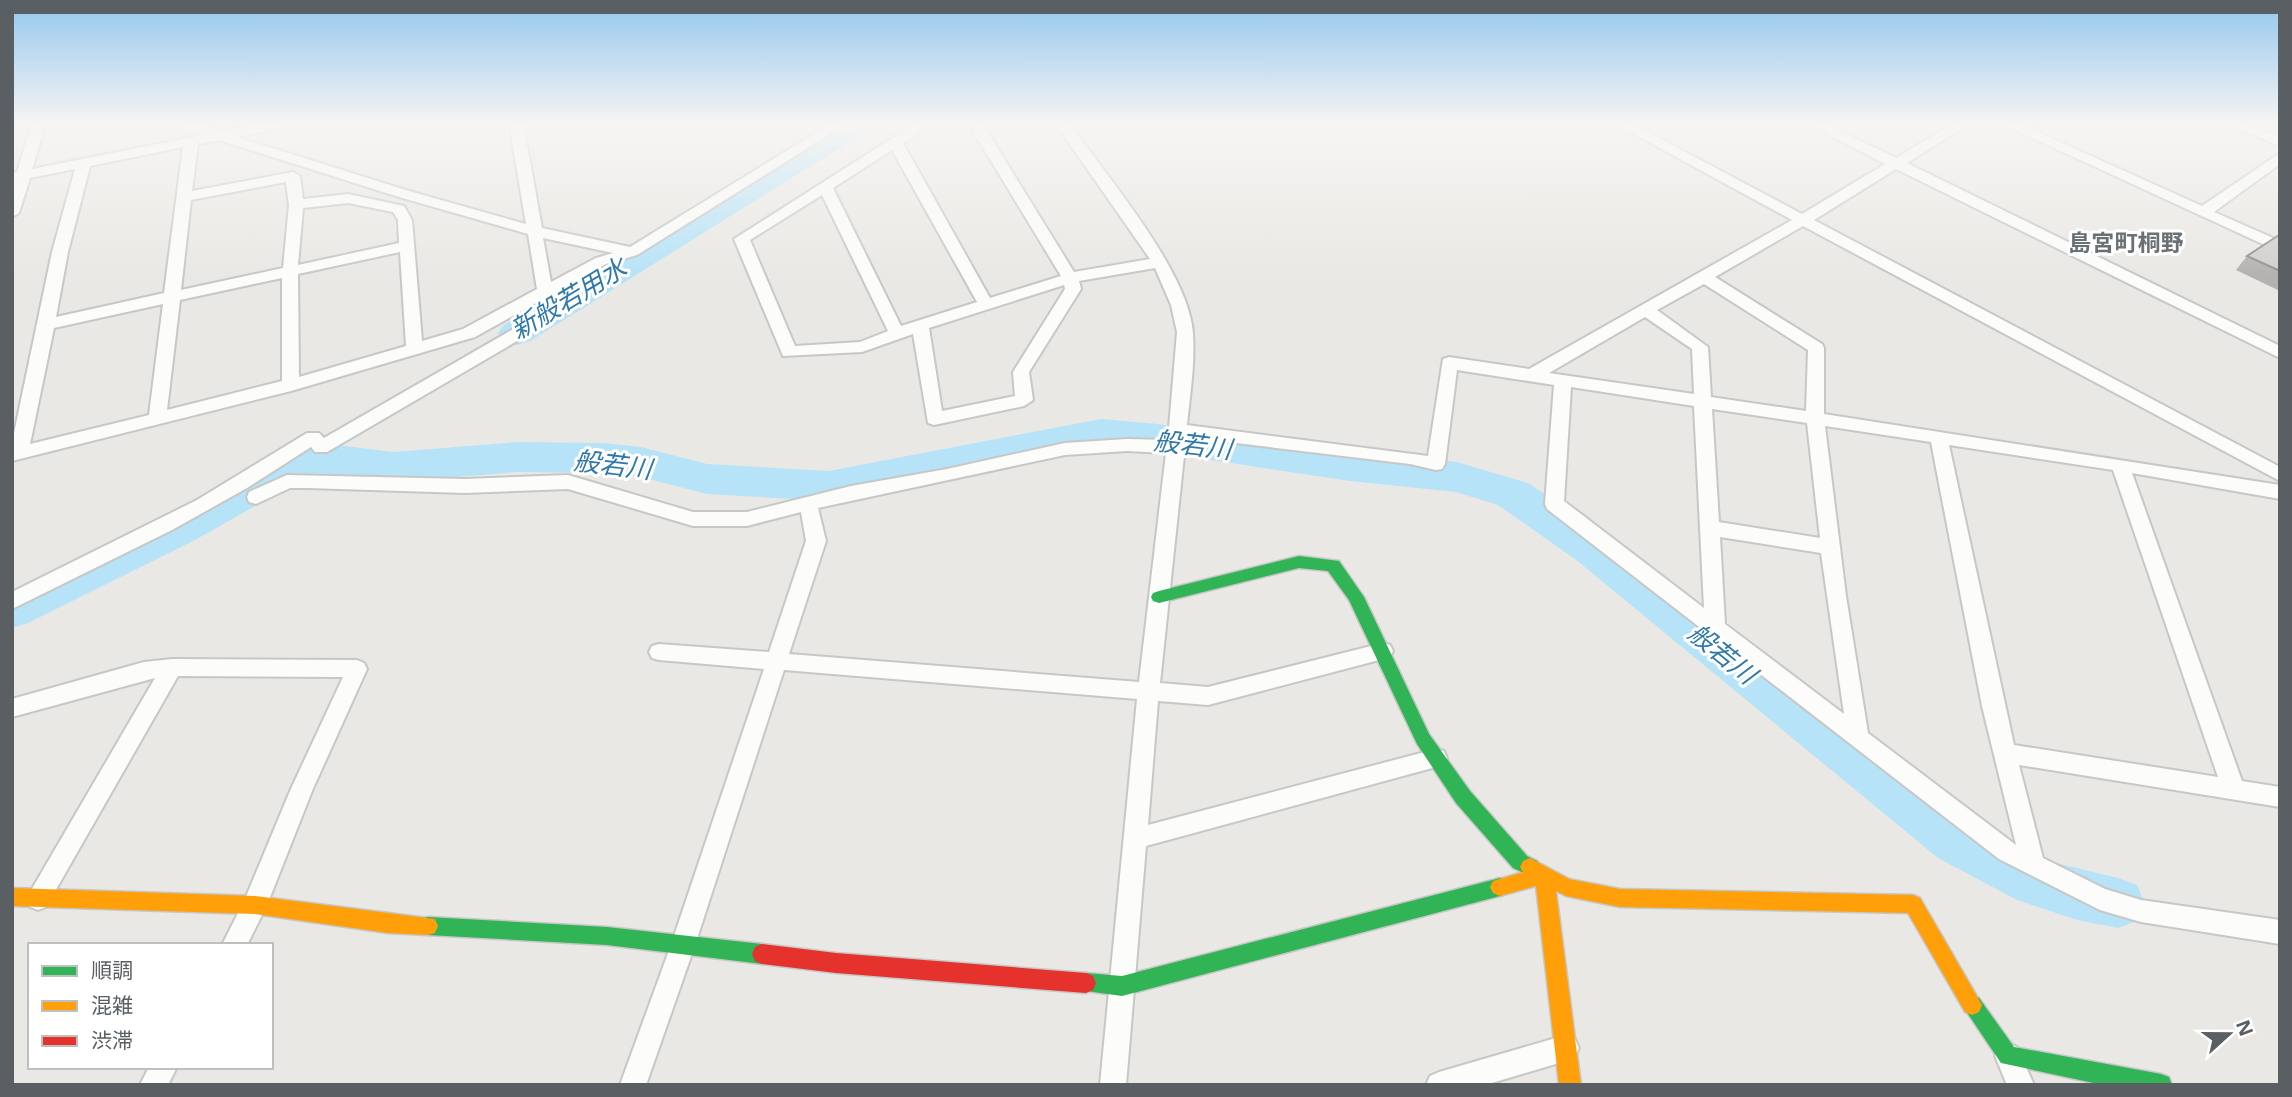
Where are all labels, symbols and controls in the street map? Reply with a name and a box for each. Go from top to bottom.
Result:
district label: 島宮町桐野 [2069,226,2184,258]
water label: 新般若用水 [503,248,636,347]
water label: 般若川 [1152,421,1237,467]
water label: 般若川 [572,441,657,487]
water label: 般若川 [1681,614,1767,693]
legend [28,943,273,1069]
text: 順調 [91,956,133,984]
text: 混雑 [91,991,133,1019]
north arrow [2194,999,2264,1069]
text: N [2230,1016,2260,1040]
text: 渋滞 [91,1026,133,1054]

